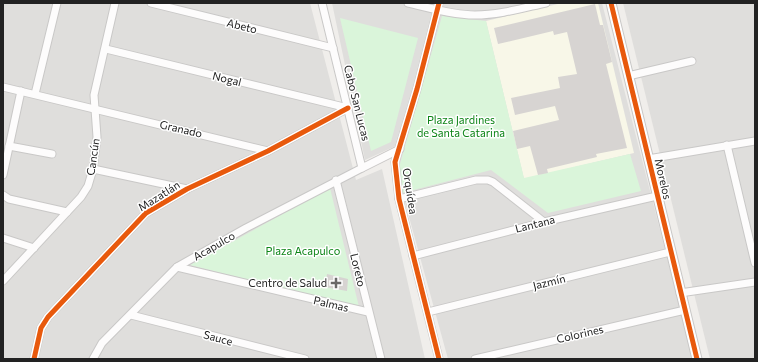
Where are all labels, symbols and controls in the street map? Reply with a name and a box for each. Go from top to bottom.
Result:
street label: Abeto [226,15,259,36]
street label: Cabo San Lucas [342,64,373,142]
street label: Nogal [211,69,243,88]
park label: Plaza Jardines de Santa Catarina [417,113,505,139]
street label: Granado [159,117,204,140]
street label: Cancún [83,137,102,176]
street label: Morelos [653,157,674,200]
street label: Orquídea [400,167,421,215]
street label: Mazatlán [135,178,182,213]
street label: Lantana [514,212,556,235]
street label: Acapulco [191,228,237,263]
park label: Plaza Acapulco [266,244,341,257]
street label: Loreto [348,252,369,288]
street label: Jazmín [531,271,567,293]
place label: Centro de Salud [248,276,327,289]
marker: Centro de Salud [330,277,342,289]
street label: Palmas [312,293,350,314]
street label: Colorines [555,322,605,345]
street label: Sauce [202,327,234,348]

